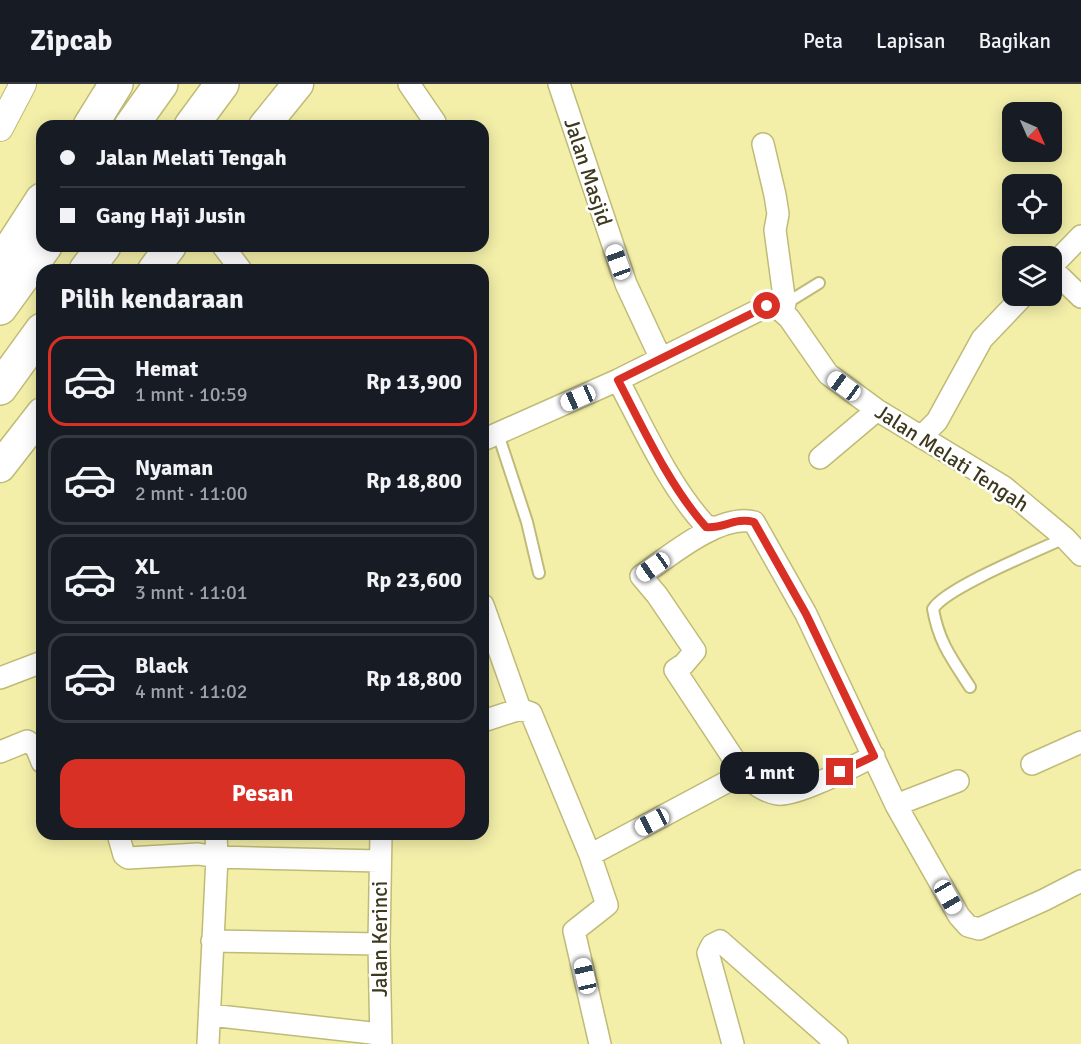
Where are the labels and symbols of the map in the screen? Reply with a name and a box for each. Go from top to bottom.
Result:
north arrow [1002,102,1062,162]
street label: Jalan Masjid [558,115,618,229]
car [603,242,633,282]
route start [753,292,780,319]
car [824,368,864,404]
car [558,382,598,414]
street label: Jalan Melati Tengah [870,399,1034,517]
car [633,549,673,585]
callout: 1 mnt [720,751,819,793]
route end [826,758,853,785]
car [632,806,672,838]
car [931,877,965,917]
street label: Jalan Kerinci [367,881,393,997]
car [572,956,598,996]

